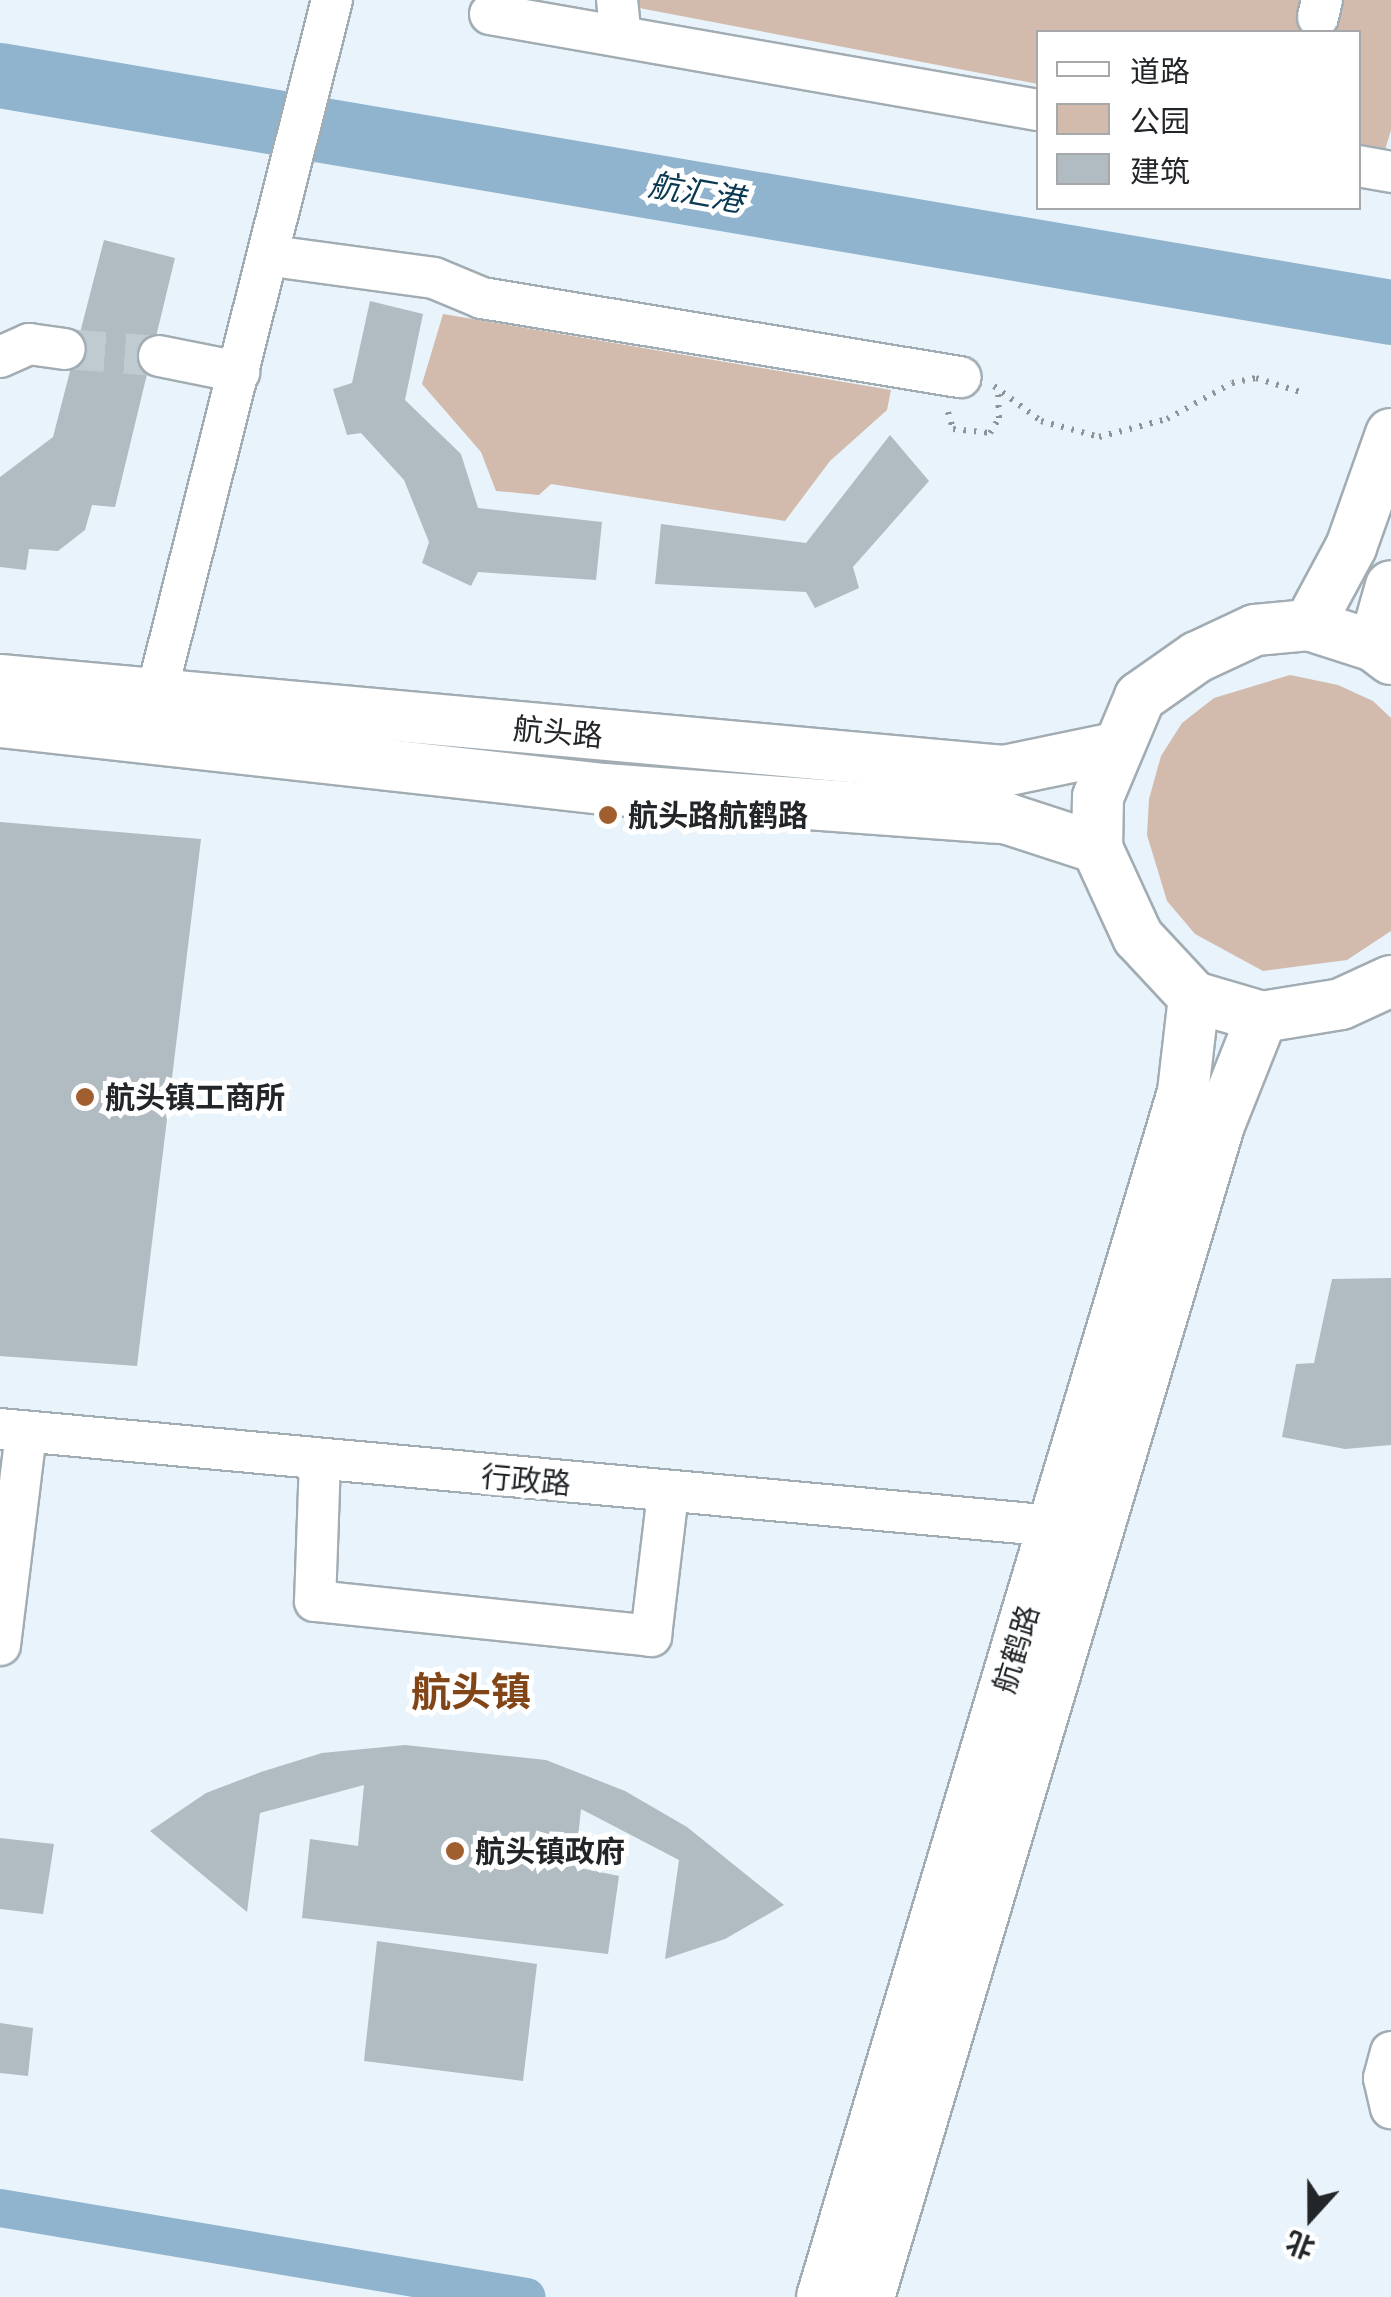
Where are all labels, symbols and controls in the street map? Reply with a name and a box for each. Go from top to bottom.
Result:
legend [1036,30,1361,210]
text: 道路 [1130,52,1190,90]
text: 公园 [1130,102,1190,140]
text: 建筑 [1130,152,1190,190]
water label: 航汇港 [645,166,747,220]
street label: 航头路 [512,710,604,754]
place label: 航头路航鹤路 [628,797,808,833]
marker: 航头路航鹤路 [597,804,619,826]
place label: 航头镇工商所 [105,1079,285,1115]
marker: 航头镇工商所 [74,1086,96,1108]
street label: 行政路 [480,1458,572,1502]
street label: 航鹤路 [986,1601,1046,1697]
district label: 航头镇 [411,1668,531,1716]
place label: 航头镇政府 [475,1833,625,1869]
marker: 航头镇政府 [444,1840,466,1862]
north arrow [1261,2167,1361,2267]
text: 北 [1281,2223,1320,2267]

